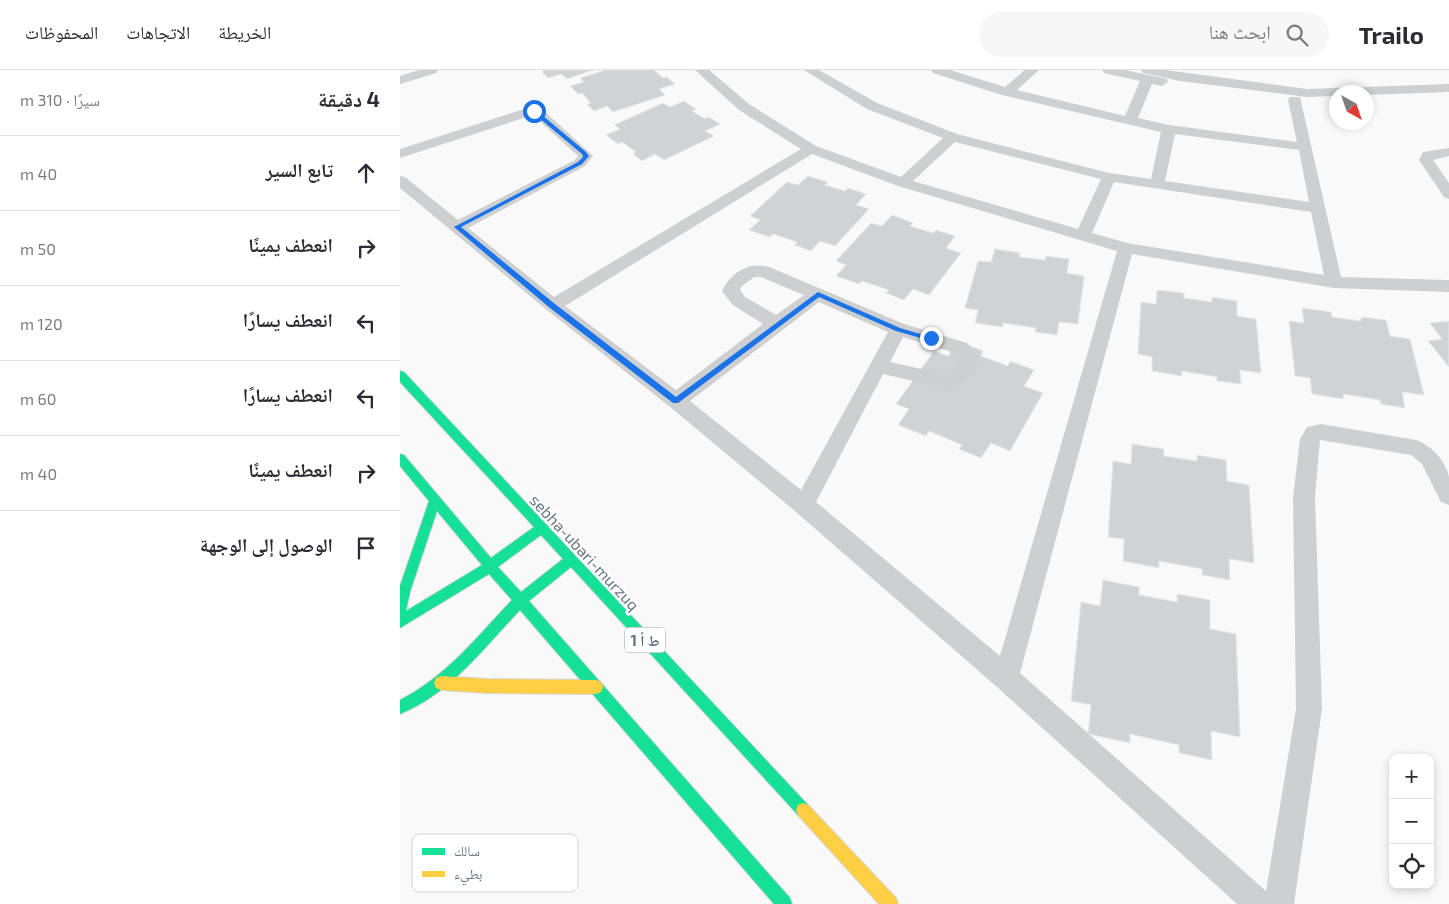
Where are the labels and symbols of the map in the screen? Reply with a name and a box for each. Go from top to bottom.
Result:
north arrow [1329,85,1374,130]
route start [523,100,546,123]
route end [920,327,943,350]
street label: sebha-ubari-murzuq [526,490,644,614]
road number: ط أ 1 [625,628,665,652]
legend [412,834,578,892]
text: سالك [454,842,480,859]
text: بطيء [454,865,483,886]

